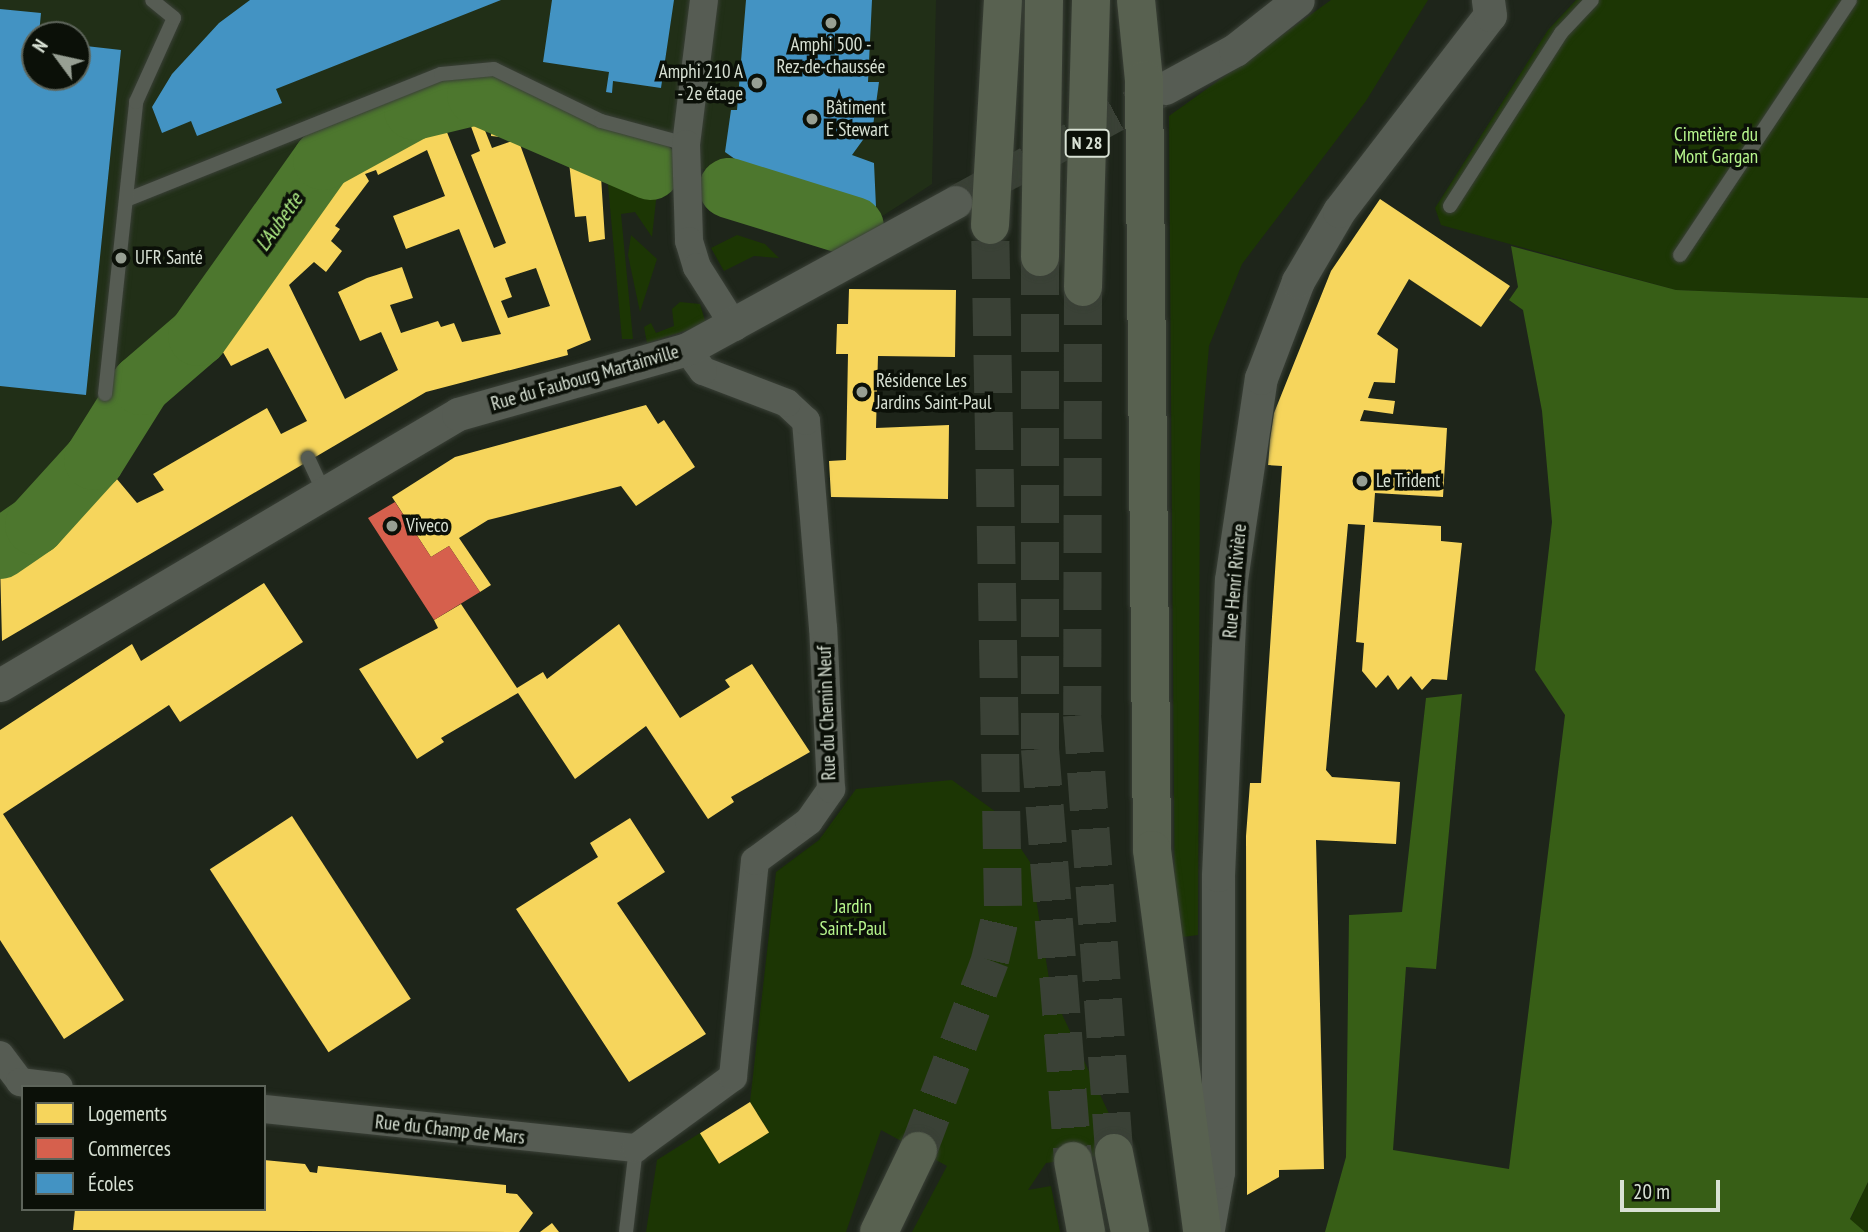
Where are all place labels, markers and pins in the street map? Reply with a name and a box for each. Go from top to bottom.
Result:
marker: Amphi 500 - Rez-de-chaussée [823,15,839,31]
place label: Amphi 500 - Rez-de-chaussée [777,34,885,78]
place label: Amphi 210 A - 2e étage [658,61,743,105]
marker: Amphi 210 A - 2e étage [749,75,765,91]
place label: Bâtiment E Stewart [826,97,889,141]
marker: Bâtiment E Stewart [804,111,820,127]
place label: UFR Santé [135,247,203,269]
marker: UFR Santé [113,250,129,266]
place label: Résidence Les Jardins Saint-Paul [876,370,991,414]
marker: Résidence Les Jardins Saint-Paul [854,384,870,400]
place label: Le Trident [1376,470,1441,492]
marker: Le Trident [1354,473,1370,489]
place label: Viveco [406,515,449,537]
marker: Viveco [384,518,400,534]

